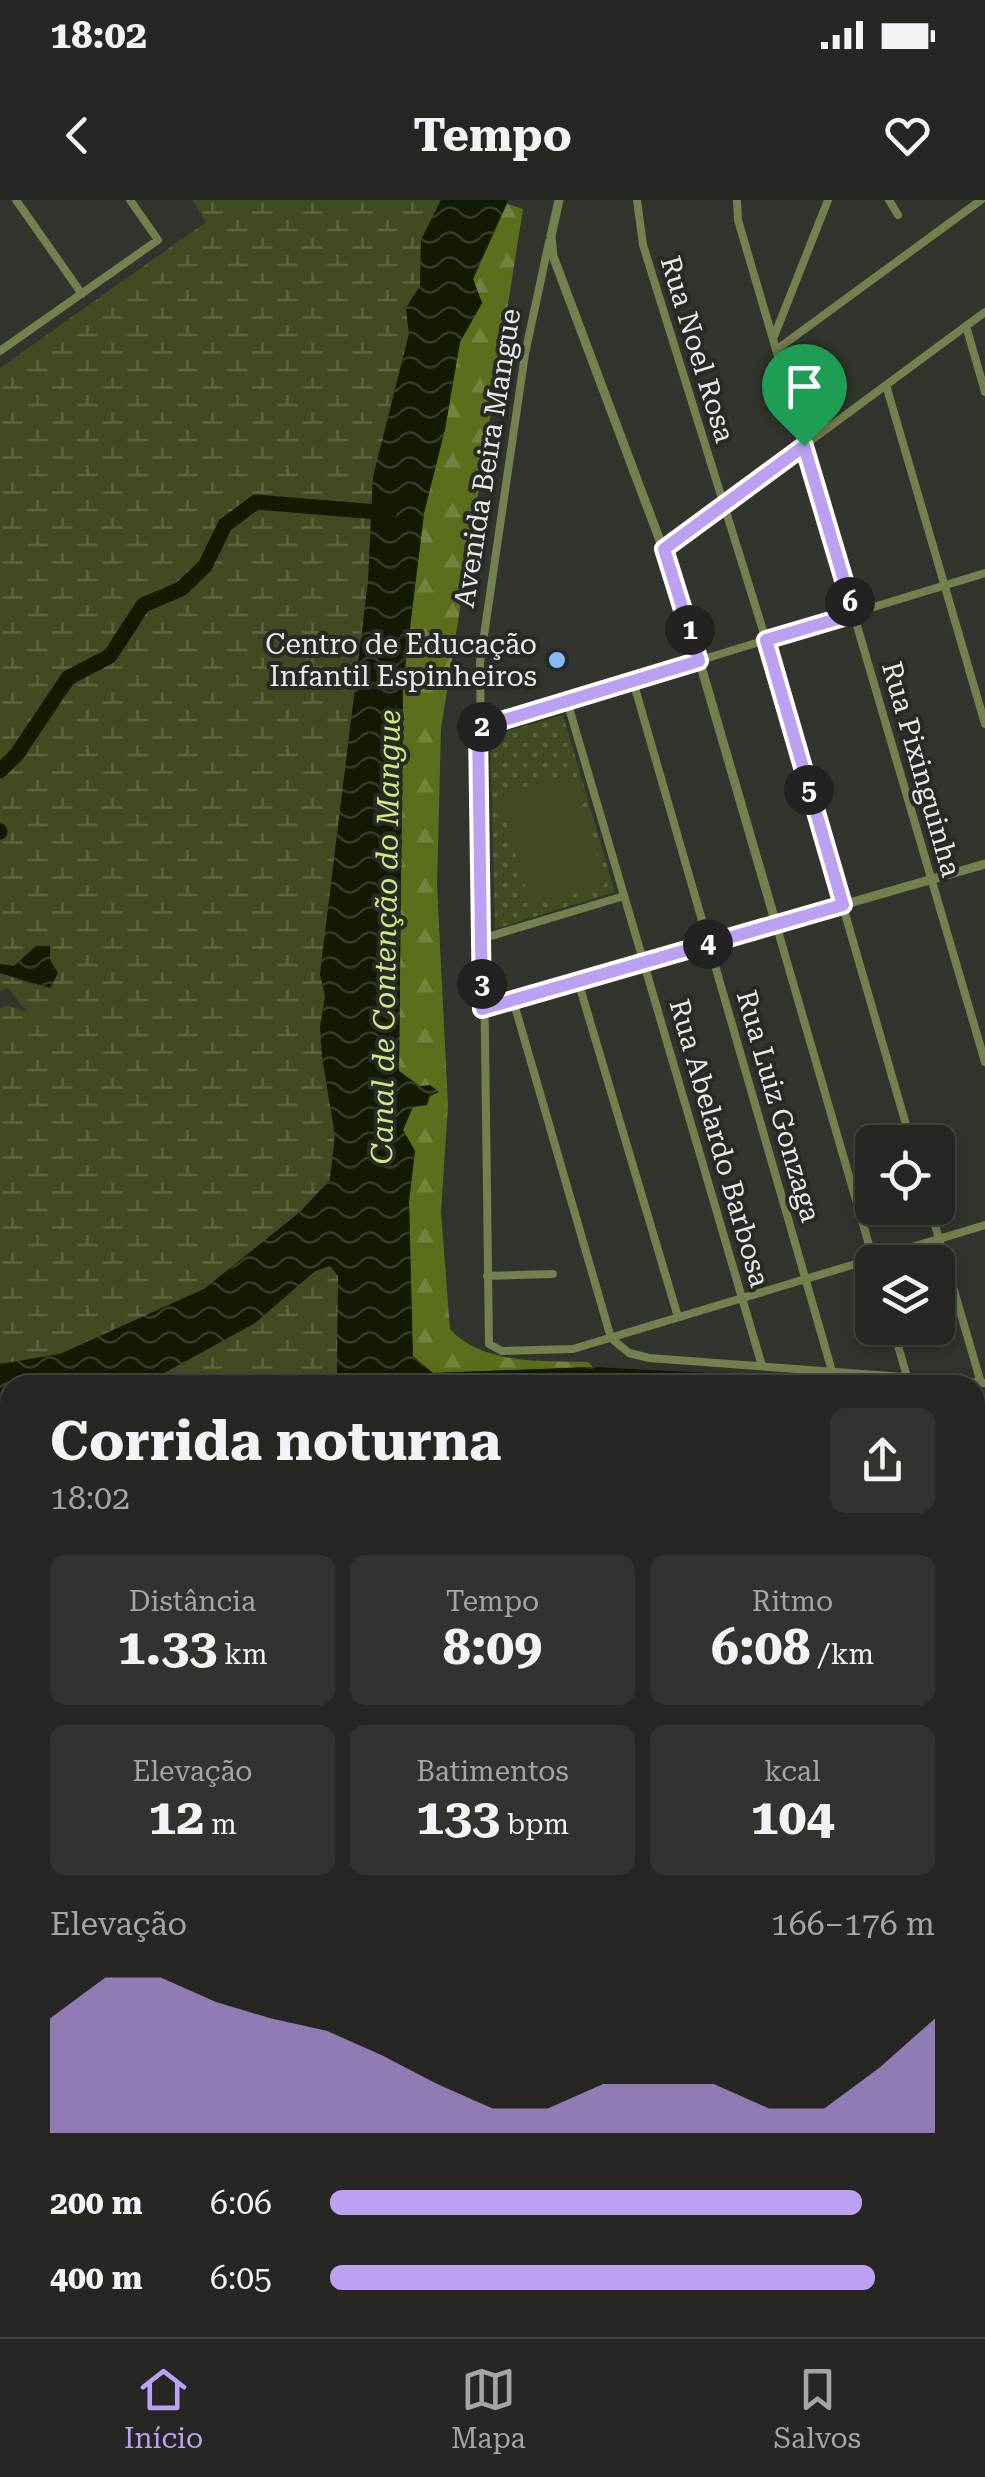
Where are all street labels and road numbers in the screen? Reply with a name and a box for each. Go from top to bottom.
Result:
street label: Rua Noel Rosa [653,252,742,446]
street label: Avenida Beira Mangue [448,306,527,610]
street label: Rua Pixinguinha [875,658,968,880]
street label: Rua Luiz Gonzaga [730,987,827,1226]
street label: Rua Abelardo Barbosa [663,995,776,1291]

